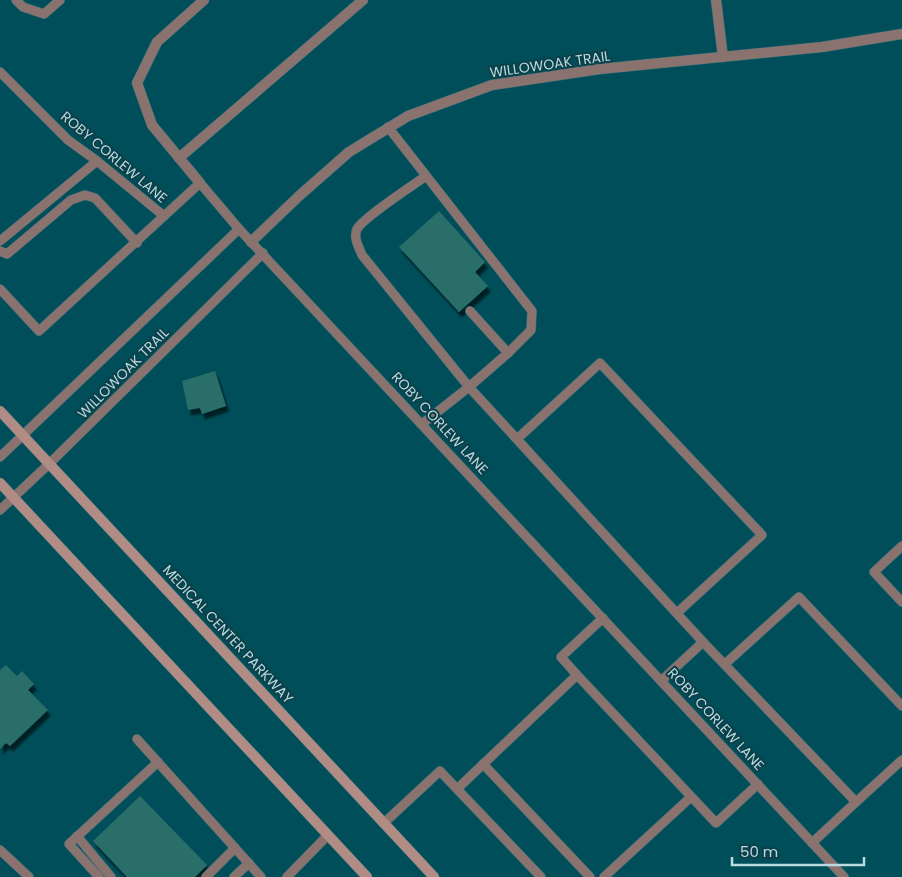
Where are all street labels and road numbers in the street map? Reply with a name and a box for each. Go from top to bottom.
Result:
street label: WILLOWOAK TRAIL [488,46,612,82]
street label: ROBY CORLEW LANE [56,106,172,208]
street label: WILLOWOAK TRAIL [73,323,173,423]
street label: ROBY CORLEW LANE [387,367,493,479]
street label: MEDICAL CENTER PARKWAY [158,560,298,708]
street label: ROBY CORLEW LANE [663,663,769,775]

